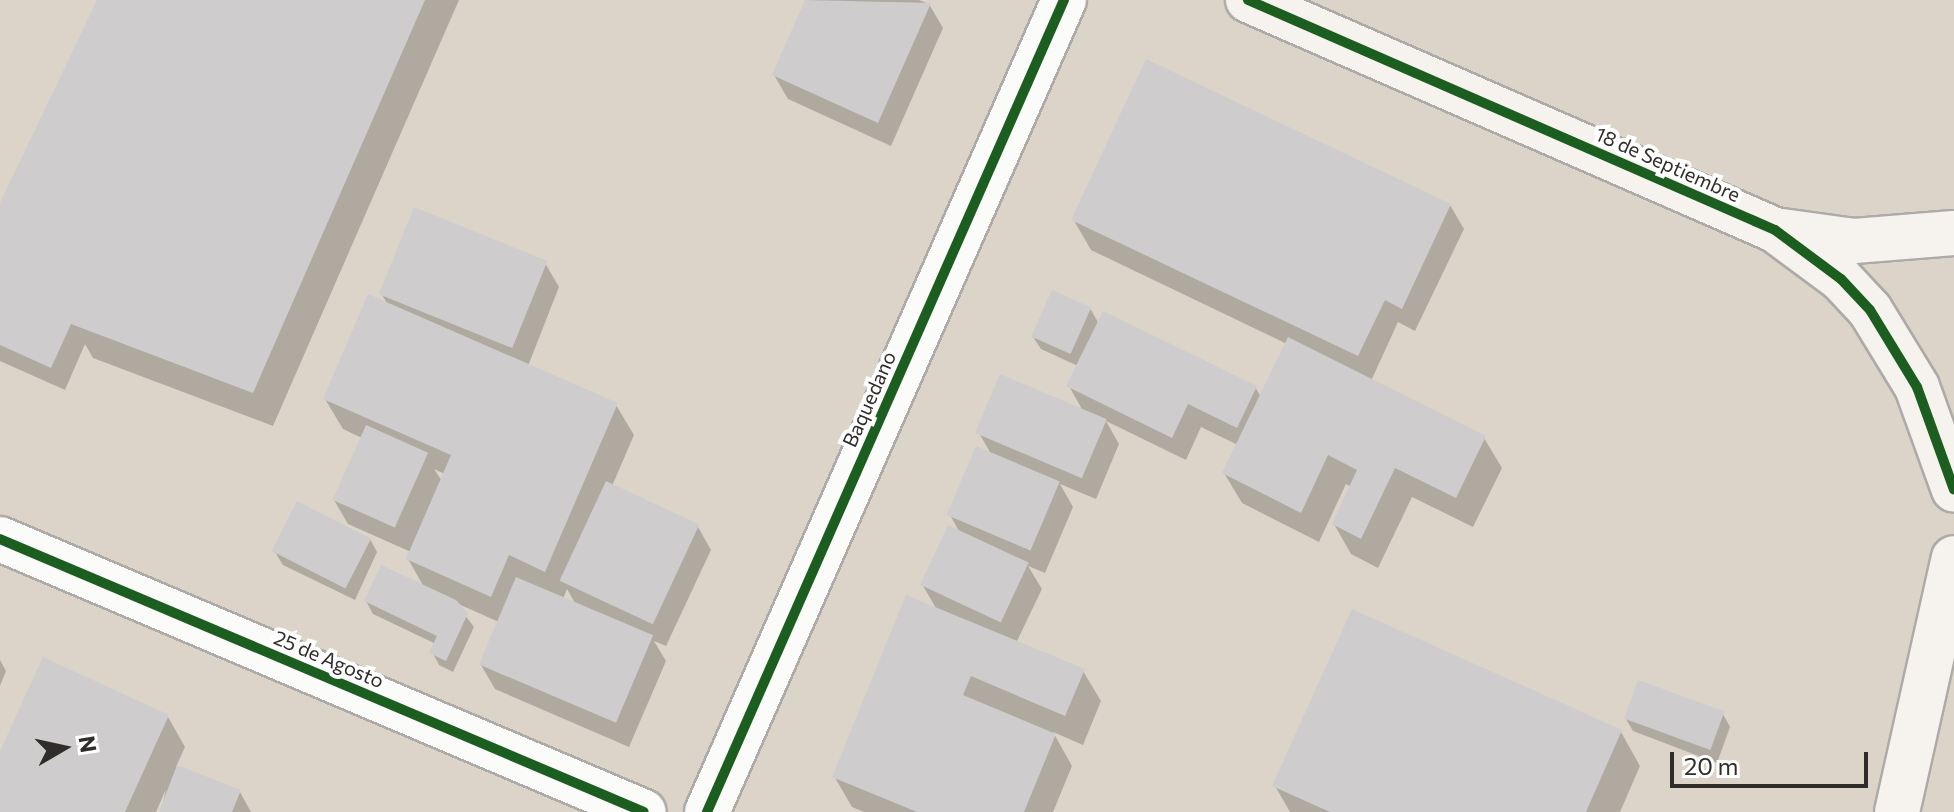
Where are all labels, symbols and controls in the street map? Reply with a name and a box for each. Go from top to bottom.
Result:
street label: 18 de Septiembre [1592,121,1744,207]
street label: Baquedano [837,347,901,451]
street label: 25 de Agosto [270,625,388,693]
north arrow [24,708,104,788]
text: N [74,734,103,754]
scale bar [1674,736,1872,786]
text: 20 m [1684,751,1738,780]

